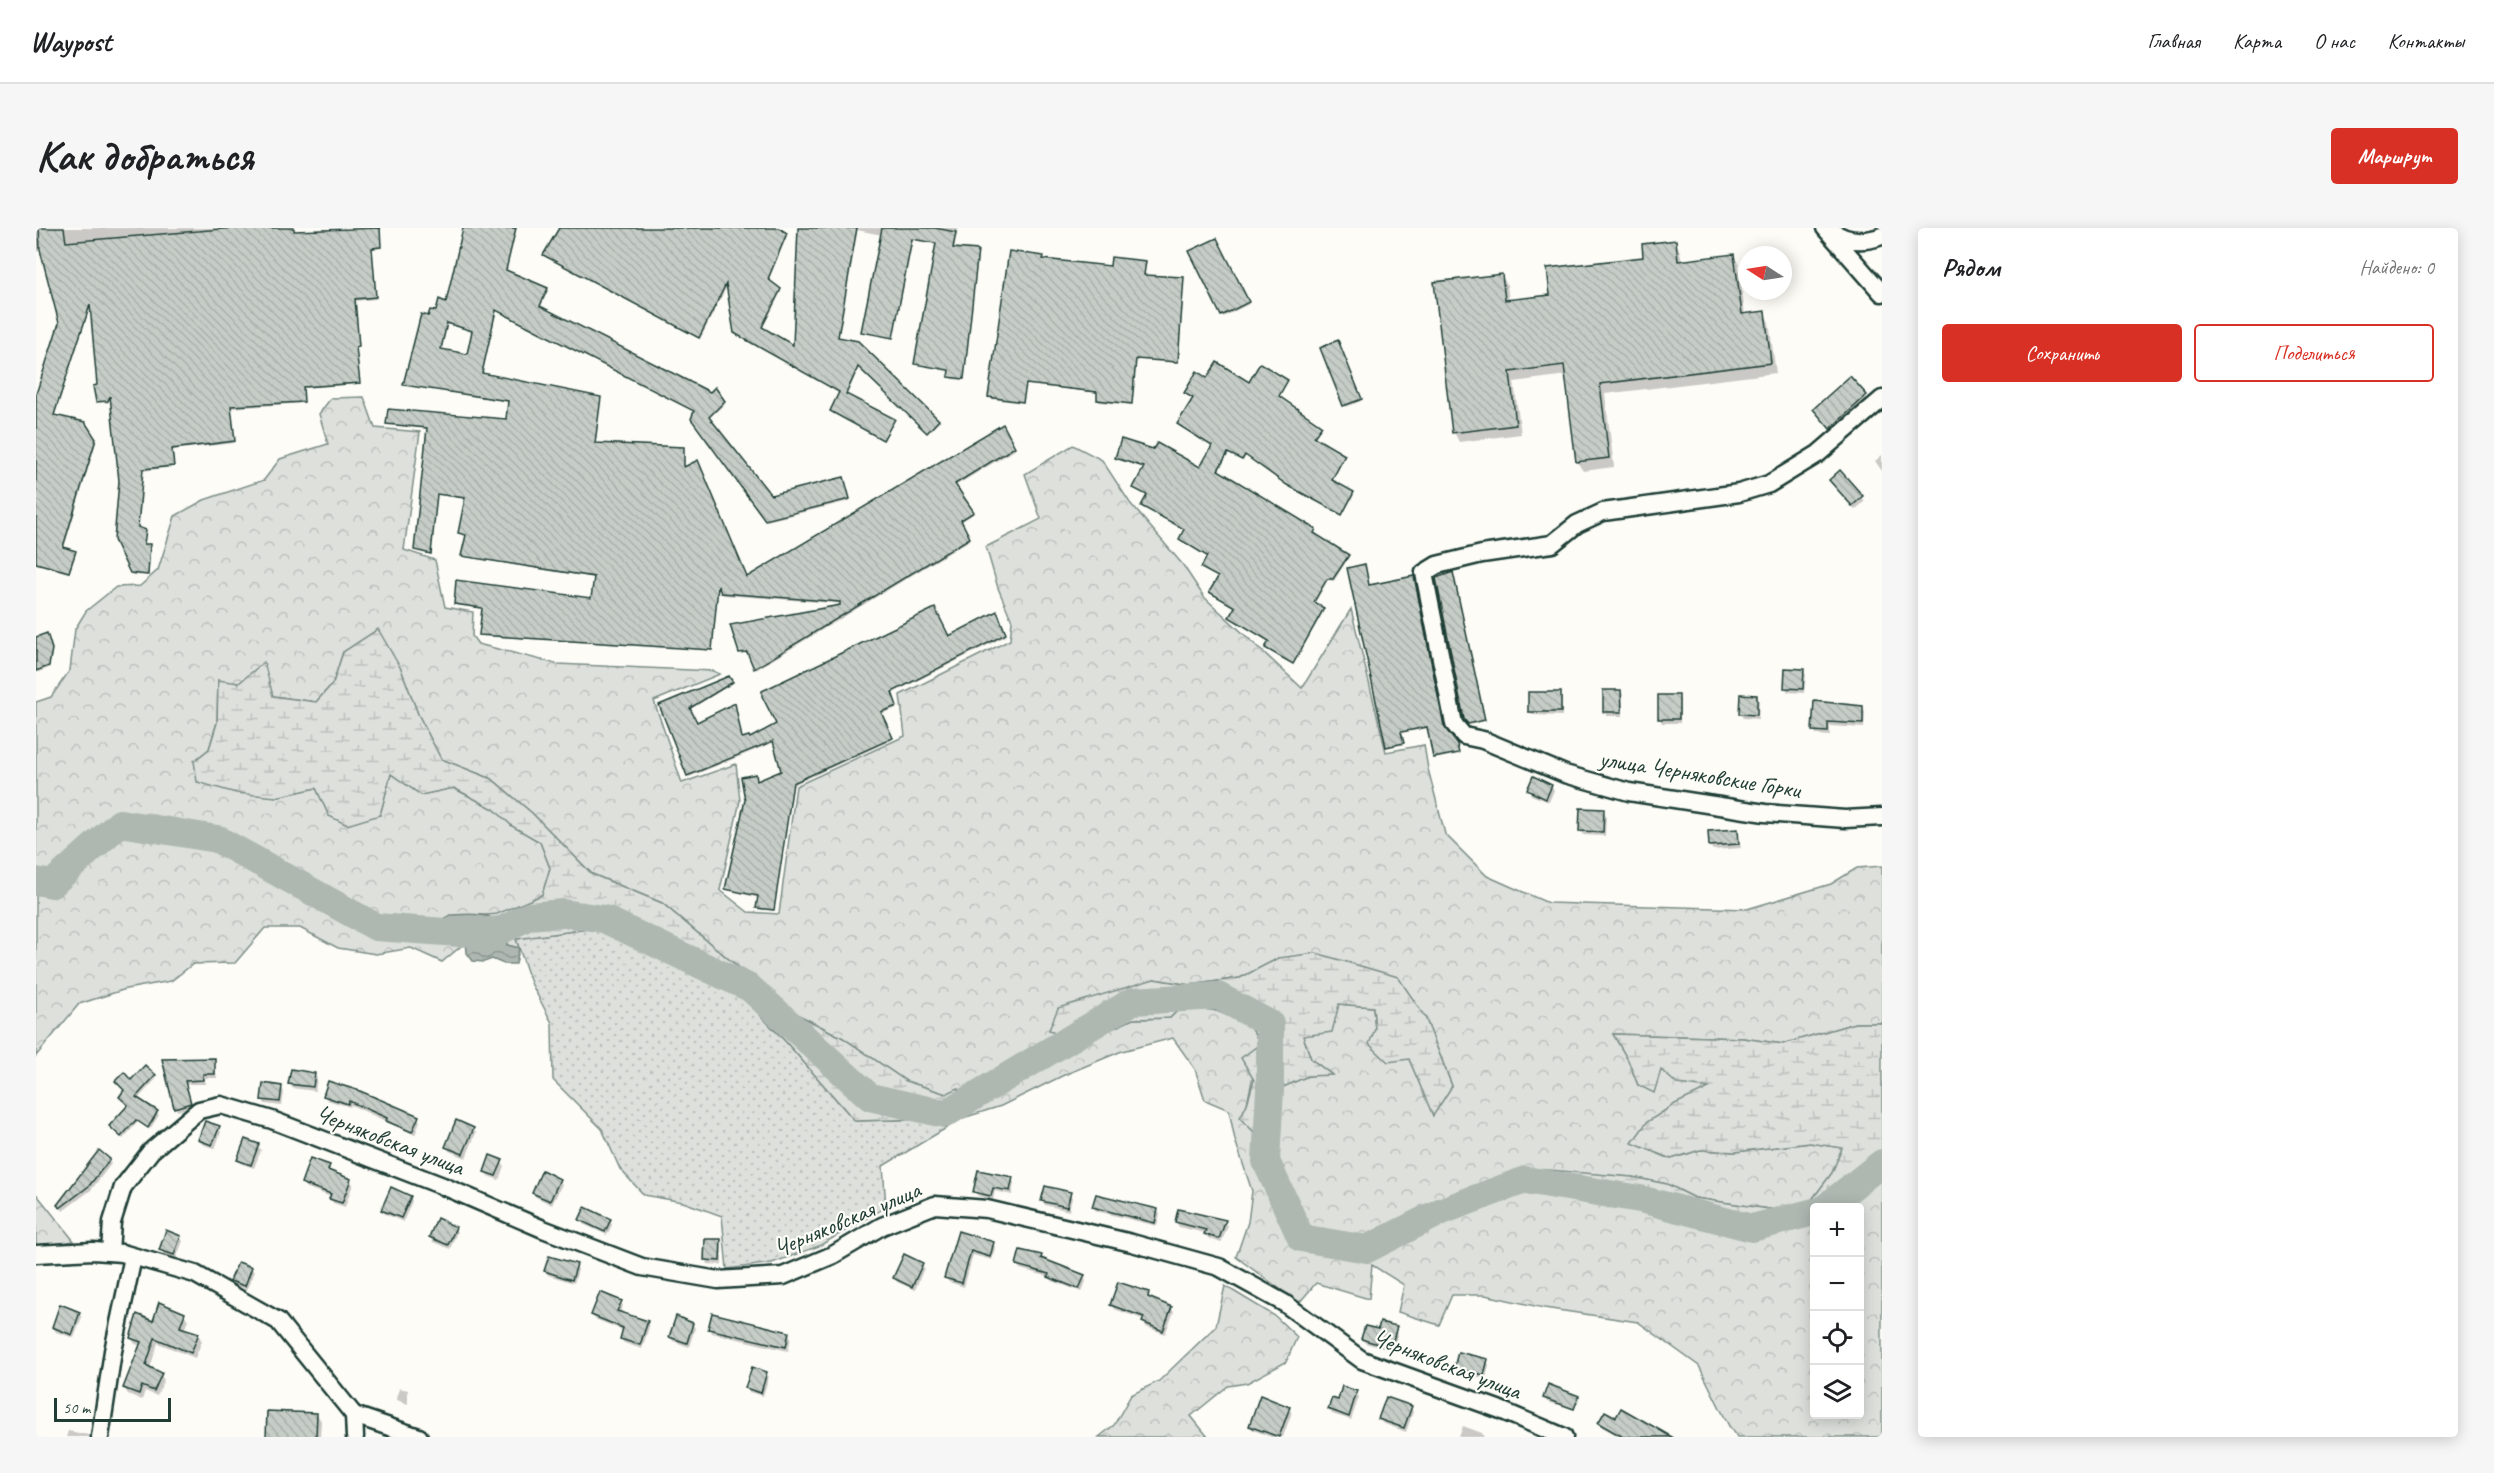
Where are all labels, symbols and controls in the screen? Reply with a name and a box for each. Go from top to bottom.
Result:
text: Waypost [30,24,111,59]
text: Главная [2147,28,2200,54]
text: Карта [2233,28,2281,54]
text: О нас [2314,28,2355,54]
text: Контакты [2388,28,2464,54]
button: Маршрут [2331,128,2458,184]
text: Как добраться [36,130,253,183]
north arrow [1738,246,1792,300]
text: Рядом [1942,251,2000,284]
text: Найдено: 0 [2359,255,2434,280]
button: Сохранить [1942,324,2182,382]
button: Поделиться [2194,324,2434,382]
street label: улица Черняковские Горки [1595,743,1805,805]
street label: Черняковская улица [312,1098,470,1183]
street label: Черняковская улица [769,1174,926,1263]
map controls [1810,1203,1864,1419]
button: + [1810,1203,1864,1257]
button: − [1810,1257,1864,1311]
button: locate [1810,1311,1864,1365]
street label: Черняковская улица [1369,1322,1527,1407]
button: layers [1810,1365,1864,1419]
scale bar [54,1395,171,1422]
text: 50 m [63,1398,90,1418]

